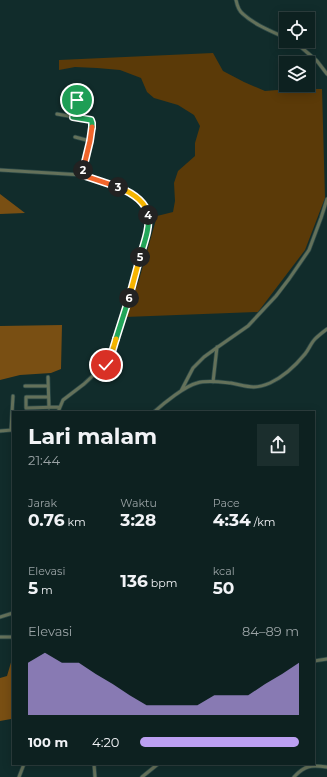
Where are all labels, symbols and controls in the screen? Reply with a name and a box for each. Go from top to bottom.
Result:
map controls [279,12,315,92]
button: locate [279,12,315,48]
button: layers [279,56,315,92]
pin [60,83,94,117]
icon: arrive [66,89,88,111]
pin: 2 [73,160,93,180]
text: 2 [80,163,86,177]
pin: 3 [108,177,128,197]
text: 3 [115,180,121,194]
pin: 4 [138,205,158,225]
text: 4 [144,208,152,222]
pin: 5 [130,247,150,267]
text: 5 [137,250,143,264]
pin: 6 [119,288,139,308]
text: 6 [125,291,133,305]
pin [89,348,123,382]
icon: check [95,354,117,376]
text: Lari malam [28,423,157,450]
button: share [257,424,299,466]
text: 21:44 [28,452,60,468]
text: Jarak [28,496,57,510]
text: Waktu [120,496,157,510]
text: Pace [213,496,240,510]
text: 0.76 [28,510,65,530]
text: 3:28 [120,510,156,530]
text: 4:34 [213,510,251,530]
text: km [65,515,86,529]
text: /km [251,515,276,529]
text: Elevasi [28,564,65,578]
text: kcal [213,564,235,578]
text: 136 [120,571,148,591]
text: bpm [148,576,177,590]
text: 5 [28,578,38,598]
text: 50 [213,578,234,598]
text: m [38,583,53,597]
text: Elevasi [28,623,72,639]
text: 84–89 m [242,623,299,639]
text: 100 m [28,734,68,750]
text: 4:20 [92,734,119,750]

